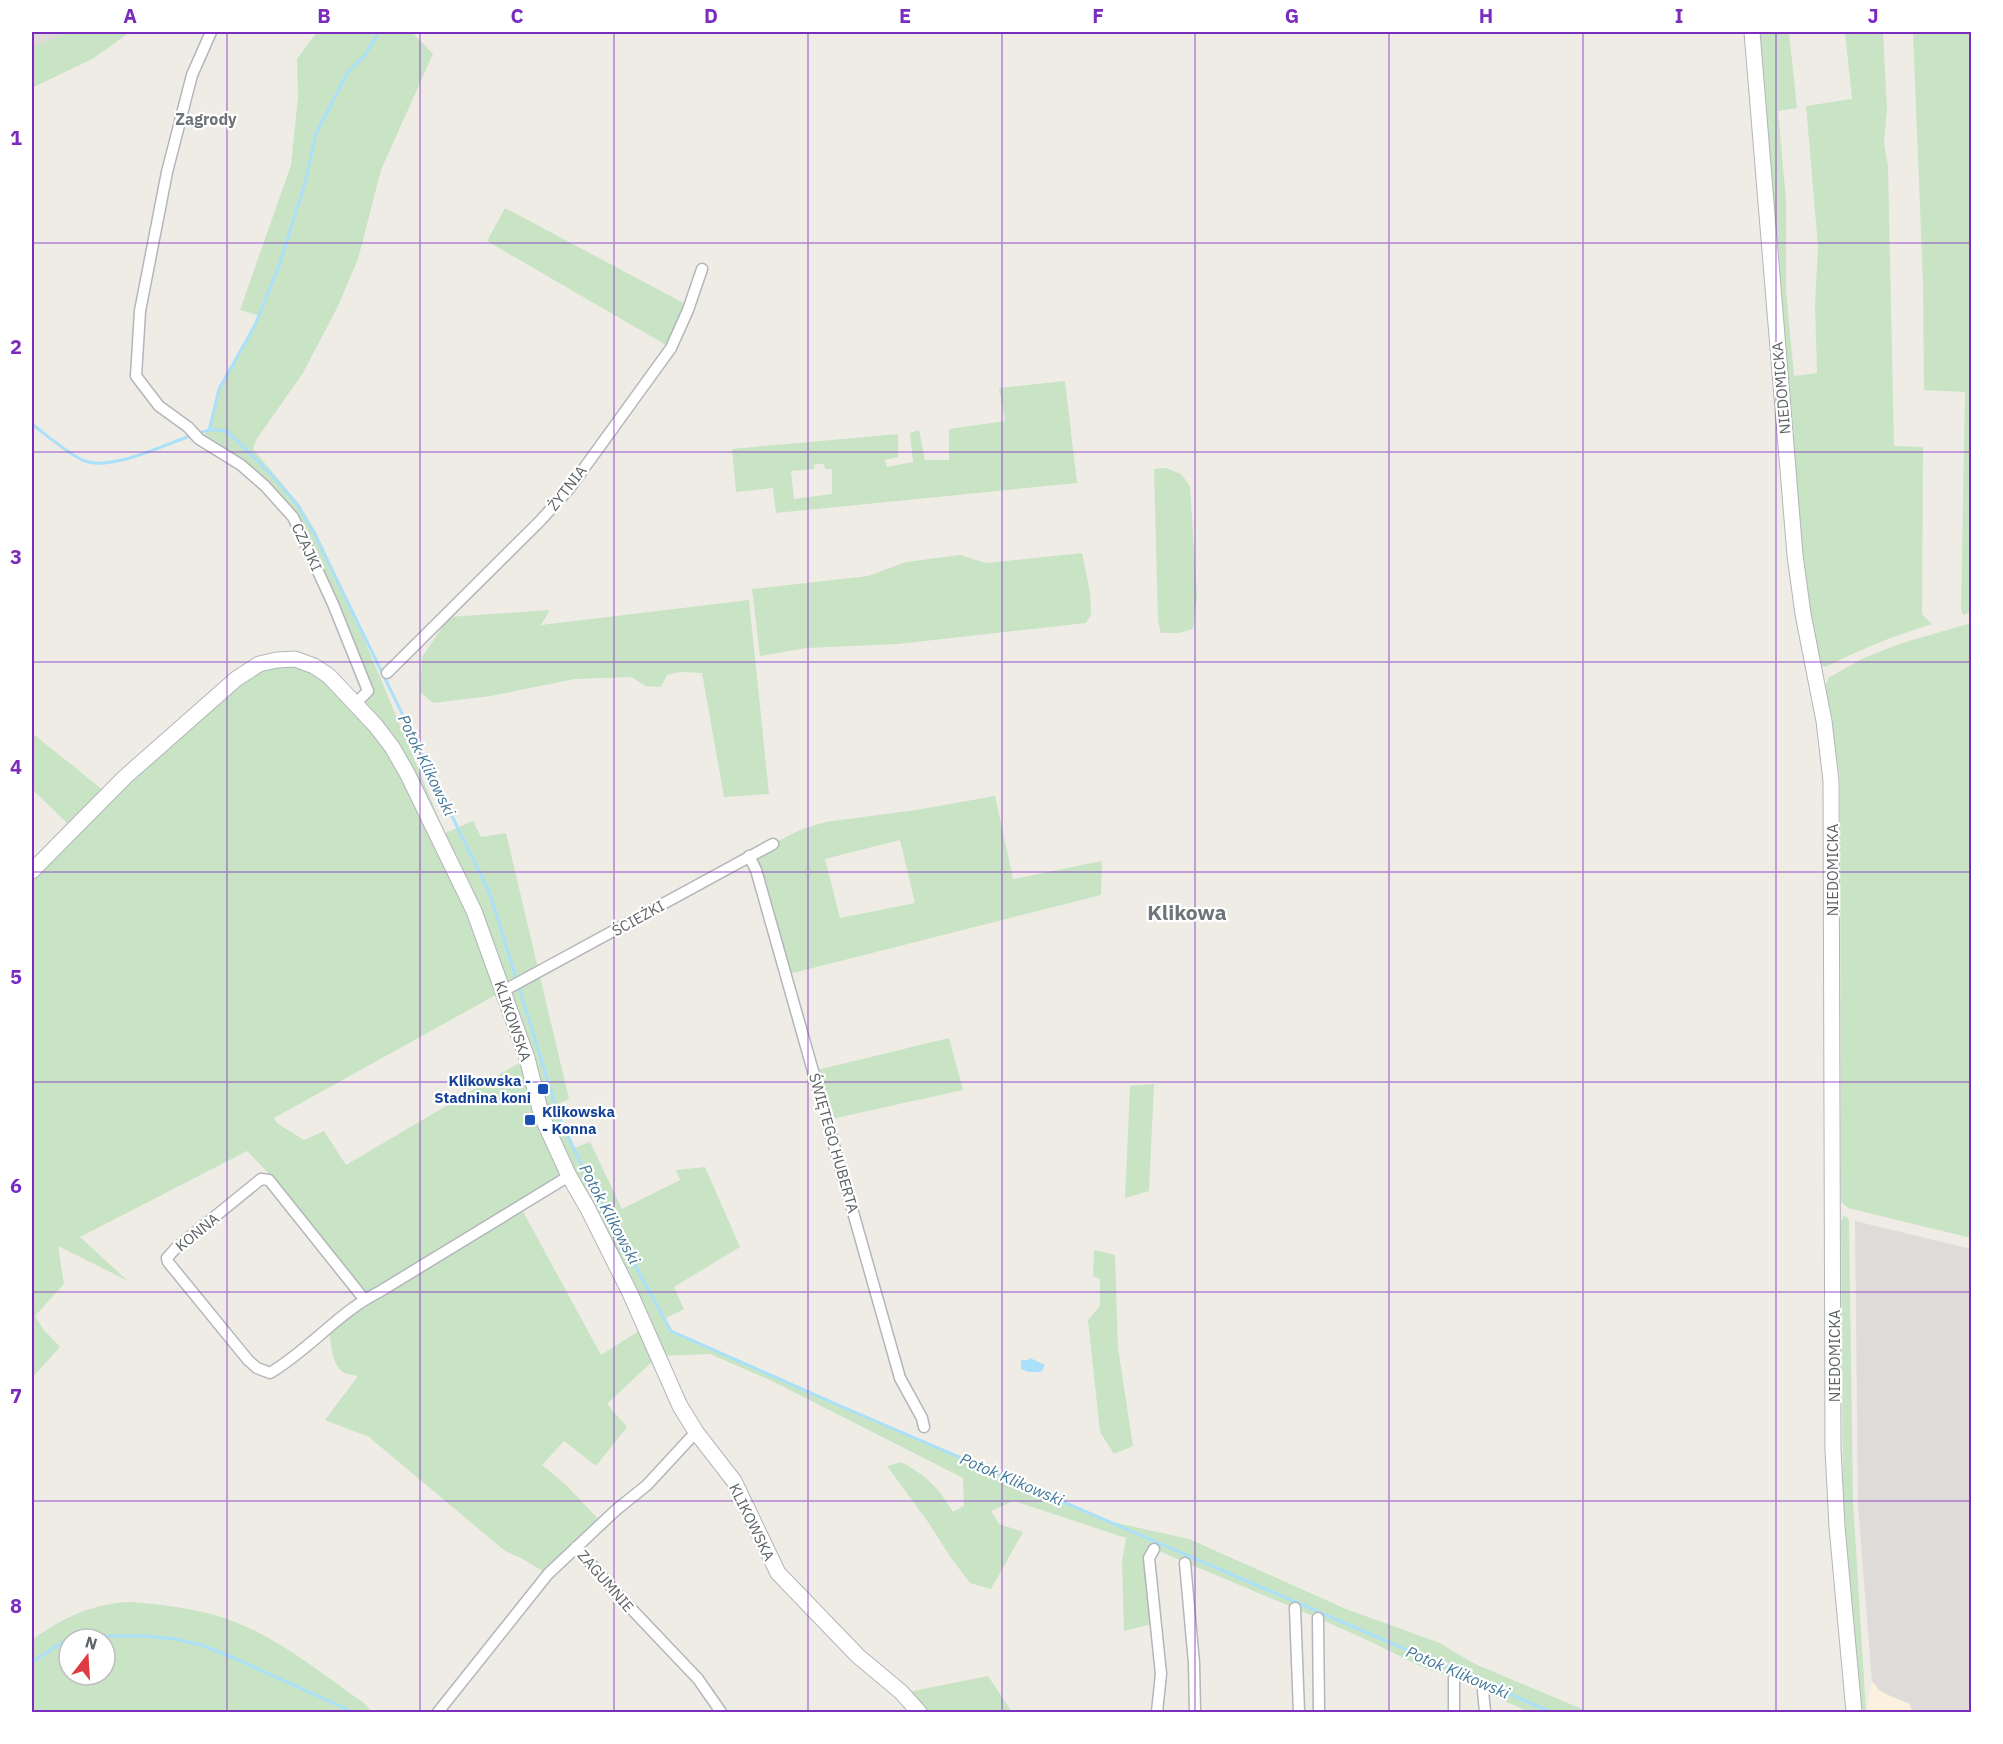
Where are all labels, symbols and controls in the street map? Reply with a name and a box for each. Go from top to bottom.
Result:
text: A [123,2,137,29]
text: B [317,2,331,29]
text: C [510,2,524,29]
text: D [704,2,718,29]
text: E [899,2,911,29]
text: F [1092,2,1104,29]
text: G [1285,2,1299,29]
text: H [1479,2,1493,29]
text: I [1675,2,1683,29]
text: J [1867,2,1879,29]
district label: Zagrody [175,109,237,129]
text: 1 [10,124,22,151]
text: 2 [10,333,22,360]
street label: NIEDOMICKA [1767,341,1795,435]
street label: ŻYTNIA [543,461,591,515]
street label: CZAJKI [288,520,326,574]
text: 3 [10,543,22,570]
water label: Potok Klikowski [394,711,461,820]
text: 4 [10,753,22,780]
street label: NIEDOMICKA [1823,823,1842,916]
street label: ŚCIEŻKI [608,896,668,940]
district label: Klikowa [1147,898,1227,926]
text: 5 [10,963,22,990]
street label: KLIKOWSKA [490,978,536,1064]
place label: Klikowska - Stadnina koni [434,1071,531,1107]
street label: ŚWIĘTEGO HUBERTA [805,1071,863,1215]
marker: Klikowska - Stadnina koni [536,1082,550,1096]
place label: Klikowska - Konna [542,1102,615,1138]
marker: Klikowska - Konna [523,1113,537,1127]
water label: Potok Klikowski [575,1161,645,1268]
text: 6 [10,1172,22,1199]
street label: KONNA [171,1208,223,1255]
street label: NIEDOMICKA [1825,1309,1844,1402]
text: 7 [10,1382,22,1409]
water label: Potok Klikowski [957,1448,1067,1510]
street label: KLIKOWSKA [725,1480,779,1564]
street label: ZAGUMNIE [574,1546,638,1616]
text: 8 [10,1592,22,1619]
north arrow [57,1627,117,1687]
text: N [83,1631,100,1654]
water label: Potok Klikowski [1403,1641,1513,1703]

